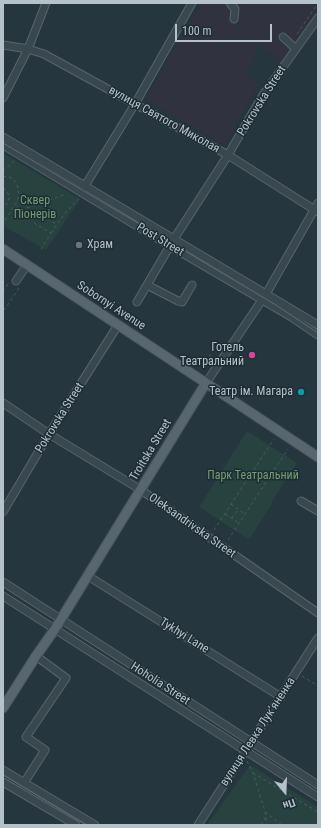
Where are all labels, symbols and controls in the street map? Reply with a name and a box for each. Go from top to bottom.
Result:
scale bar [177,16,274,42]
text: 100 m [182,24,212,38]
street label: Pokrovska Street [235,63,289,139]
street label: вулиця Святого Миколая [106,83,222,157]
park label: Сквер Піонерів [14,194,56,222]
street label: Post Street [134,220,186,260]
place label: Храм [87,238,113,252]
marker: Храм [74,240,84,250]
street label: Sobornyi Avenue [74,279,148,333]
place label: Готель Театральний [180,341,244,369]
marker: Готель Театральний [247,350,257,360]
street label: Pokrovska Street [33,380,87,456]
place label: Театр ім. Магара [209,385,293,399]
marker: Театр ім. Магара [296,387,306,397]
street label: Troitska Street [127,417,175,483]
park label: Парк Театральний [207,469,299,483]
street label: Oleksandrivska Street [146,491,238,561]
street label: Tykhyi Lane [157,615,211,657]
street label: Hoholia Street [128,660,192,708]
street label: вулиця Левка Лукʼяненка [217,675,299,789]
north arrow [265,772,305,812]
text: Пн [281,796,297,812]

